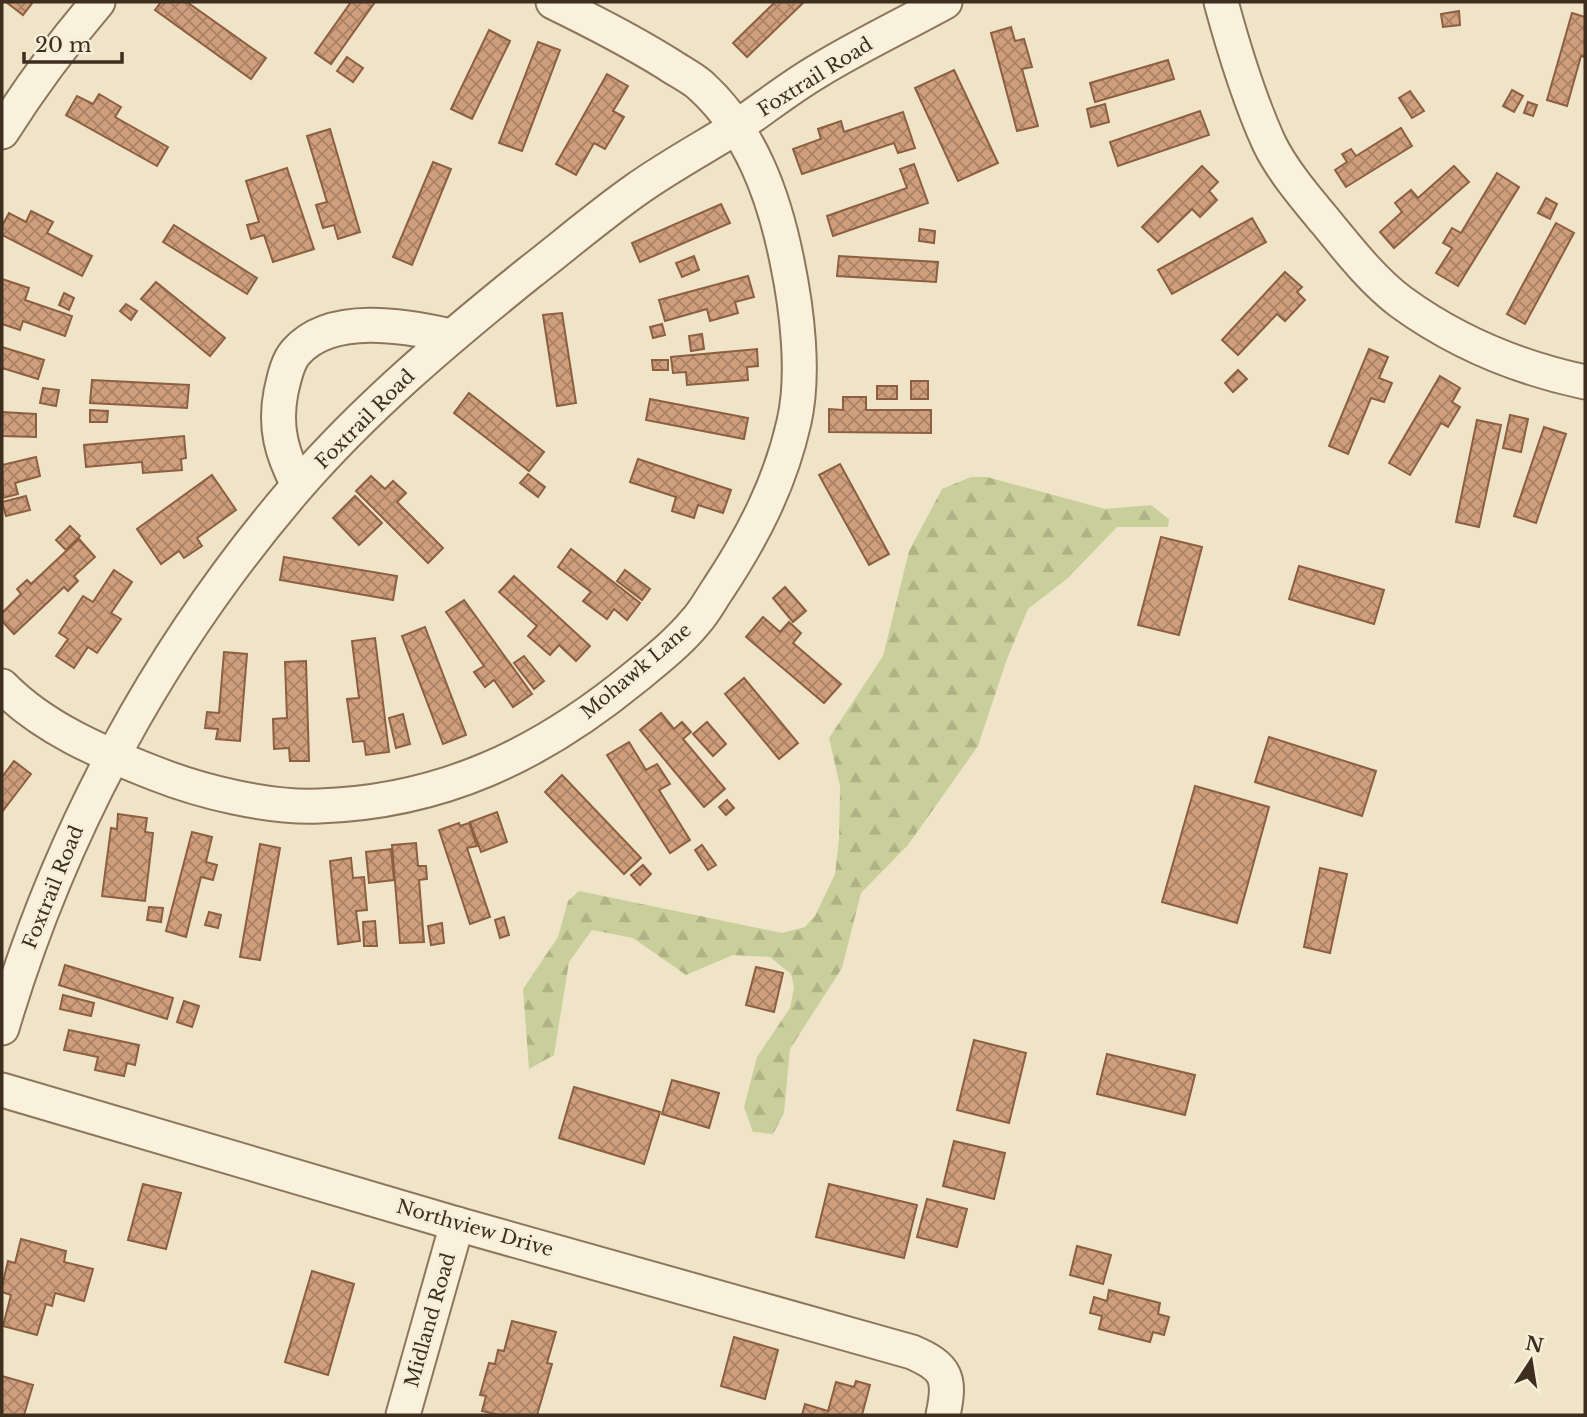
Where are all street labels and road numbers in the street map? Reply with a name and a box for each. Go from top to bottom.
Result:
street label: Foxtrail Road [753,32,877,121]
street label: Foxtrail Road [311,364,420,473]
street label: Mohawk Lane [576,618,696,724]
street label: Foxtrail Road [18,822,88,952]
street label: Northview Drive [394,1195,556,1261]
street label: Midland Road [400,1250,460,1390]

